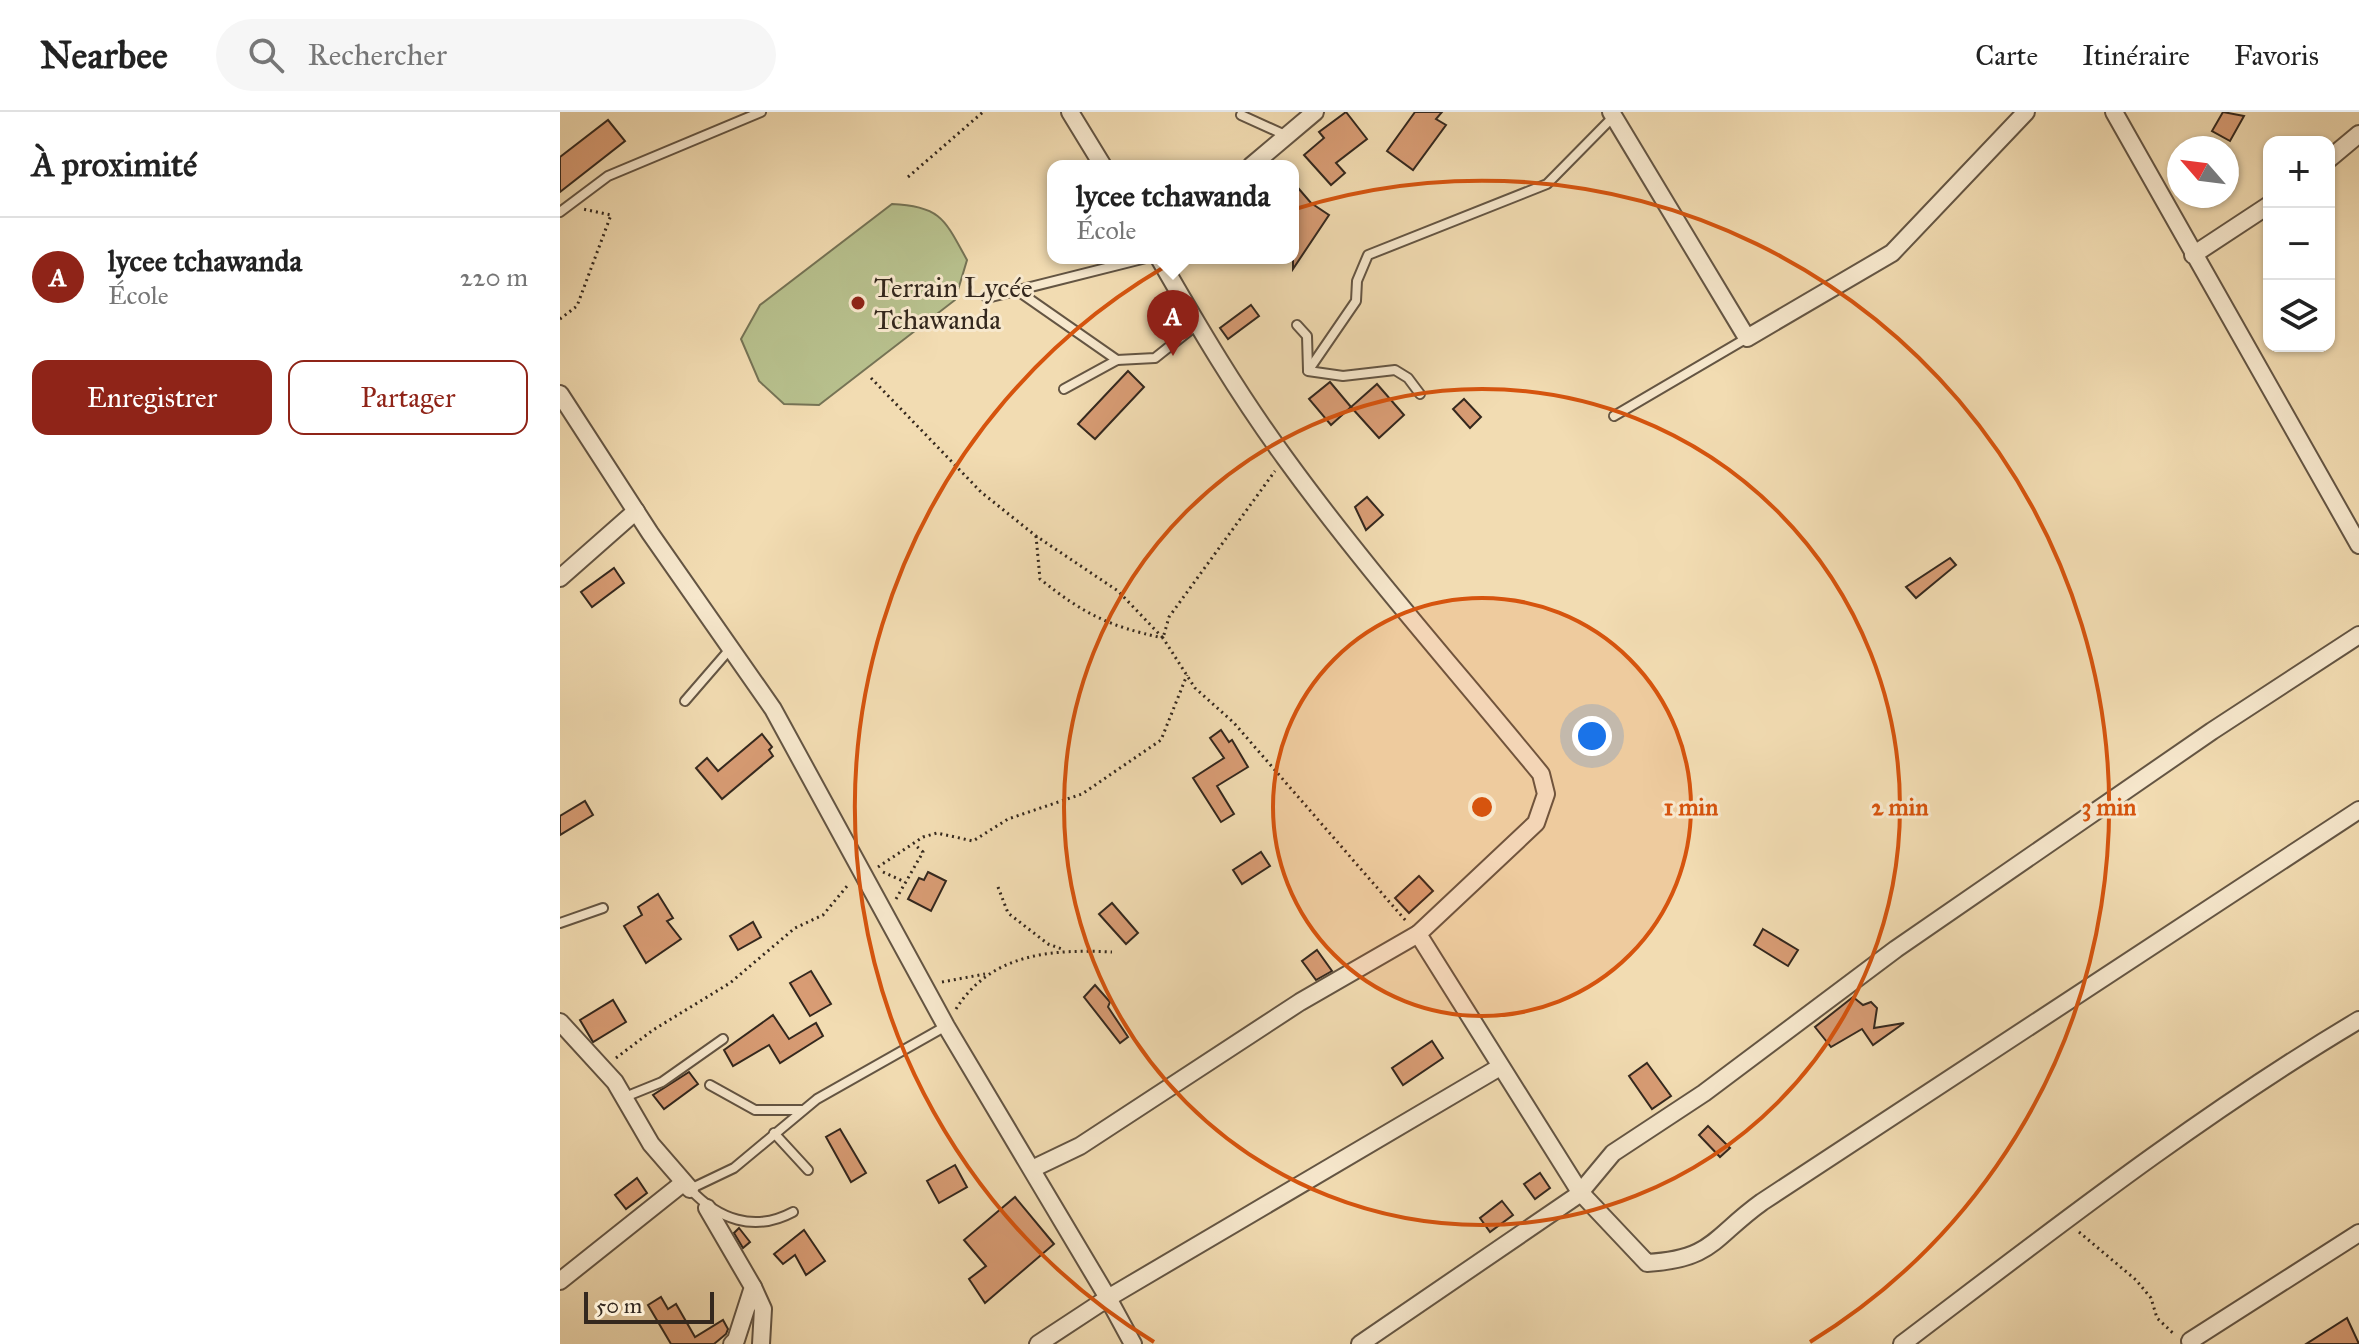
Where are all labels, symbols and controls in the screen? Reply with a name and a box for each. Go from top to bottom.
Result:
search box [216,19,776,91]
text: Nearbee [40,32,168,78]
icon: search [244,33,288,77]
text: Rechercher [308,37,447,73]
text: Carte [1975,38,2038,73]
text: Itinéraire [2082,38,2190,73]
text: Favoris [2234,38,2319,73]
north arrow [2167,136,2239,208]
map controls [2263,136,2335,352]
button: + [2263,136,2335,208]
text: À proximité [32,144,197,185]
popup [1047,160,1299,264]
text: lycee tchawanda [1076,178,1270,214]
button: − [2263,208,2335,280]
text: École [1076,214,1136,246]
text: lycee tchawanda [108,243,302,279]
text: A [49,261,67,293]
text: 220 m [460,261,528,293]
place label: Terrain Lycée Tchawanda [874,270,1033,337]
text: École [108,279,169,311]
button: layers [2263,280,2335,352]
pin: A [1147,290,1199,356]
marker: Terrain Lycée Tchawanda [849,294,867,312]
button: Enregistrer [32,360,272,435]
button: Partager [288,360,528,435]
your location [1572,716,1612,756]
text: 1 min [1664,792,1718,822]
text: 2 min [1872,792,1928,822]
text: 3 min [2082,792,2136,822]
centre of rings [1468,793,1496,821]
scale bar [584,1288,714,1324]
text: 50 m [596,1292,642,1319]

